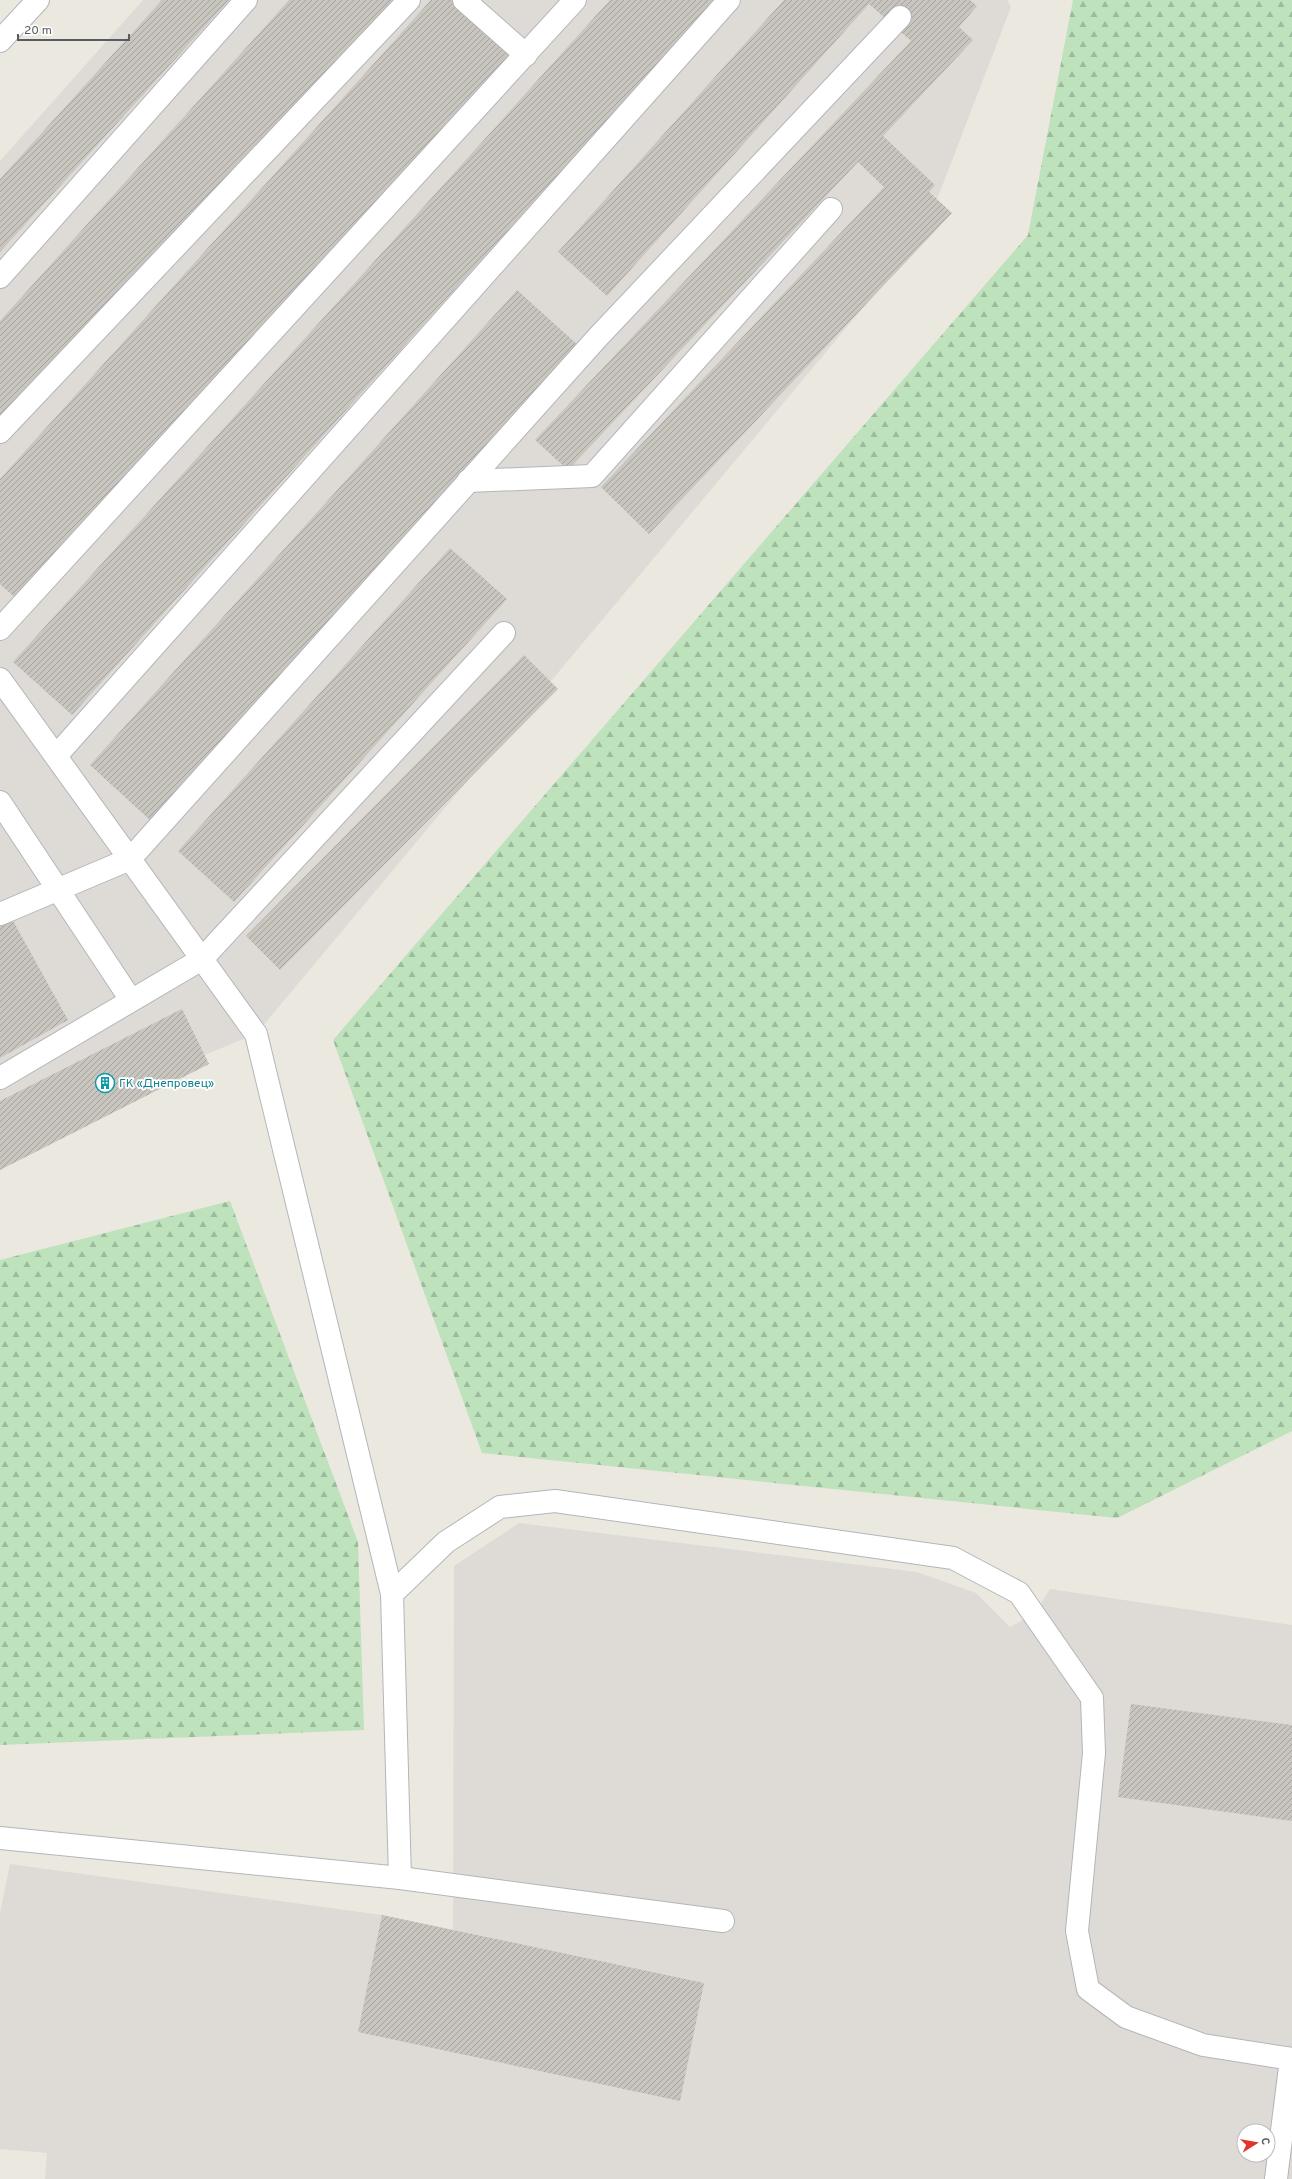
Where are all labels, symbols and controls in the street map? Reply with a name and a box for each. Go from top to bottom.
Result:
scale bar [18,16,129,42]
text: 20 m [24,23,52,39]
building icon: ГК «Днепровец» [94,1072,116,1094]
place label: ГК «Днепровец» [119,1076,214,1092]
north arrow [1236,2123,1276,2163]
text: С [1257,2136,1272,2146]

